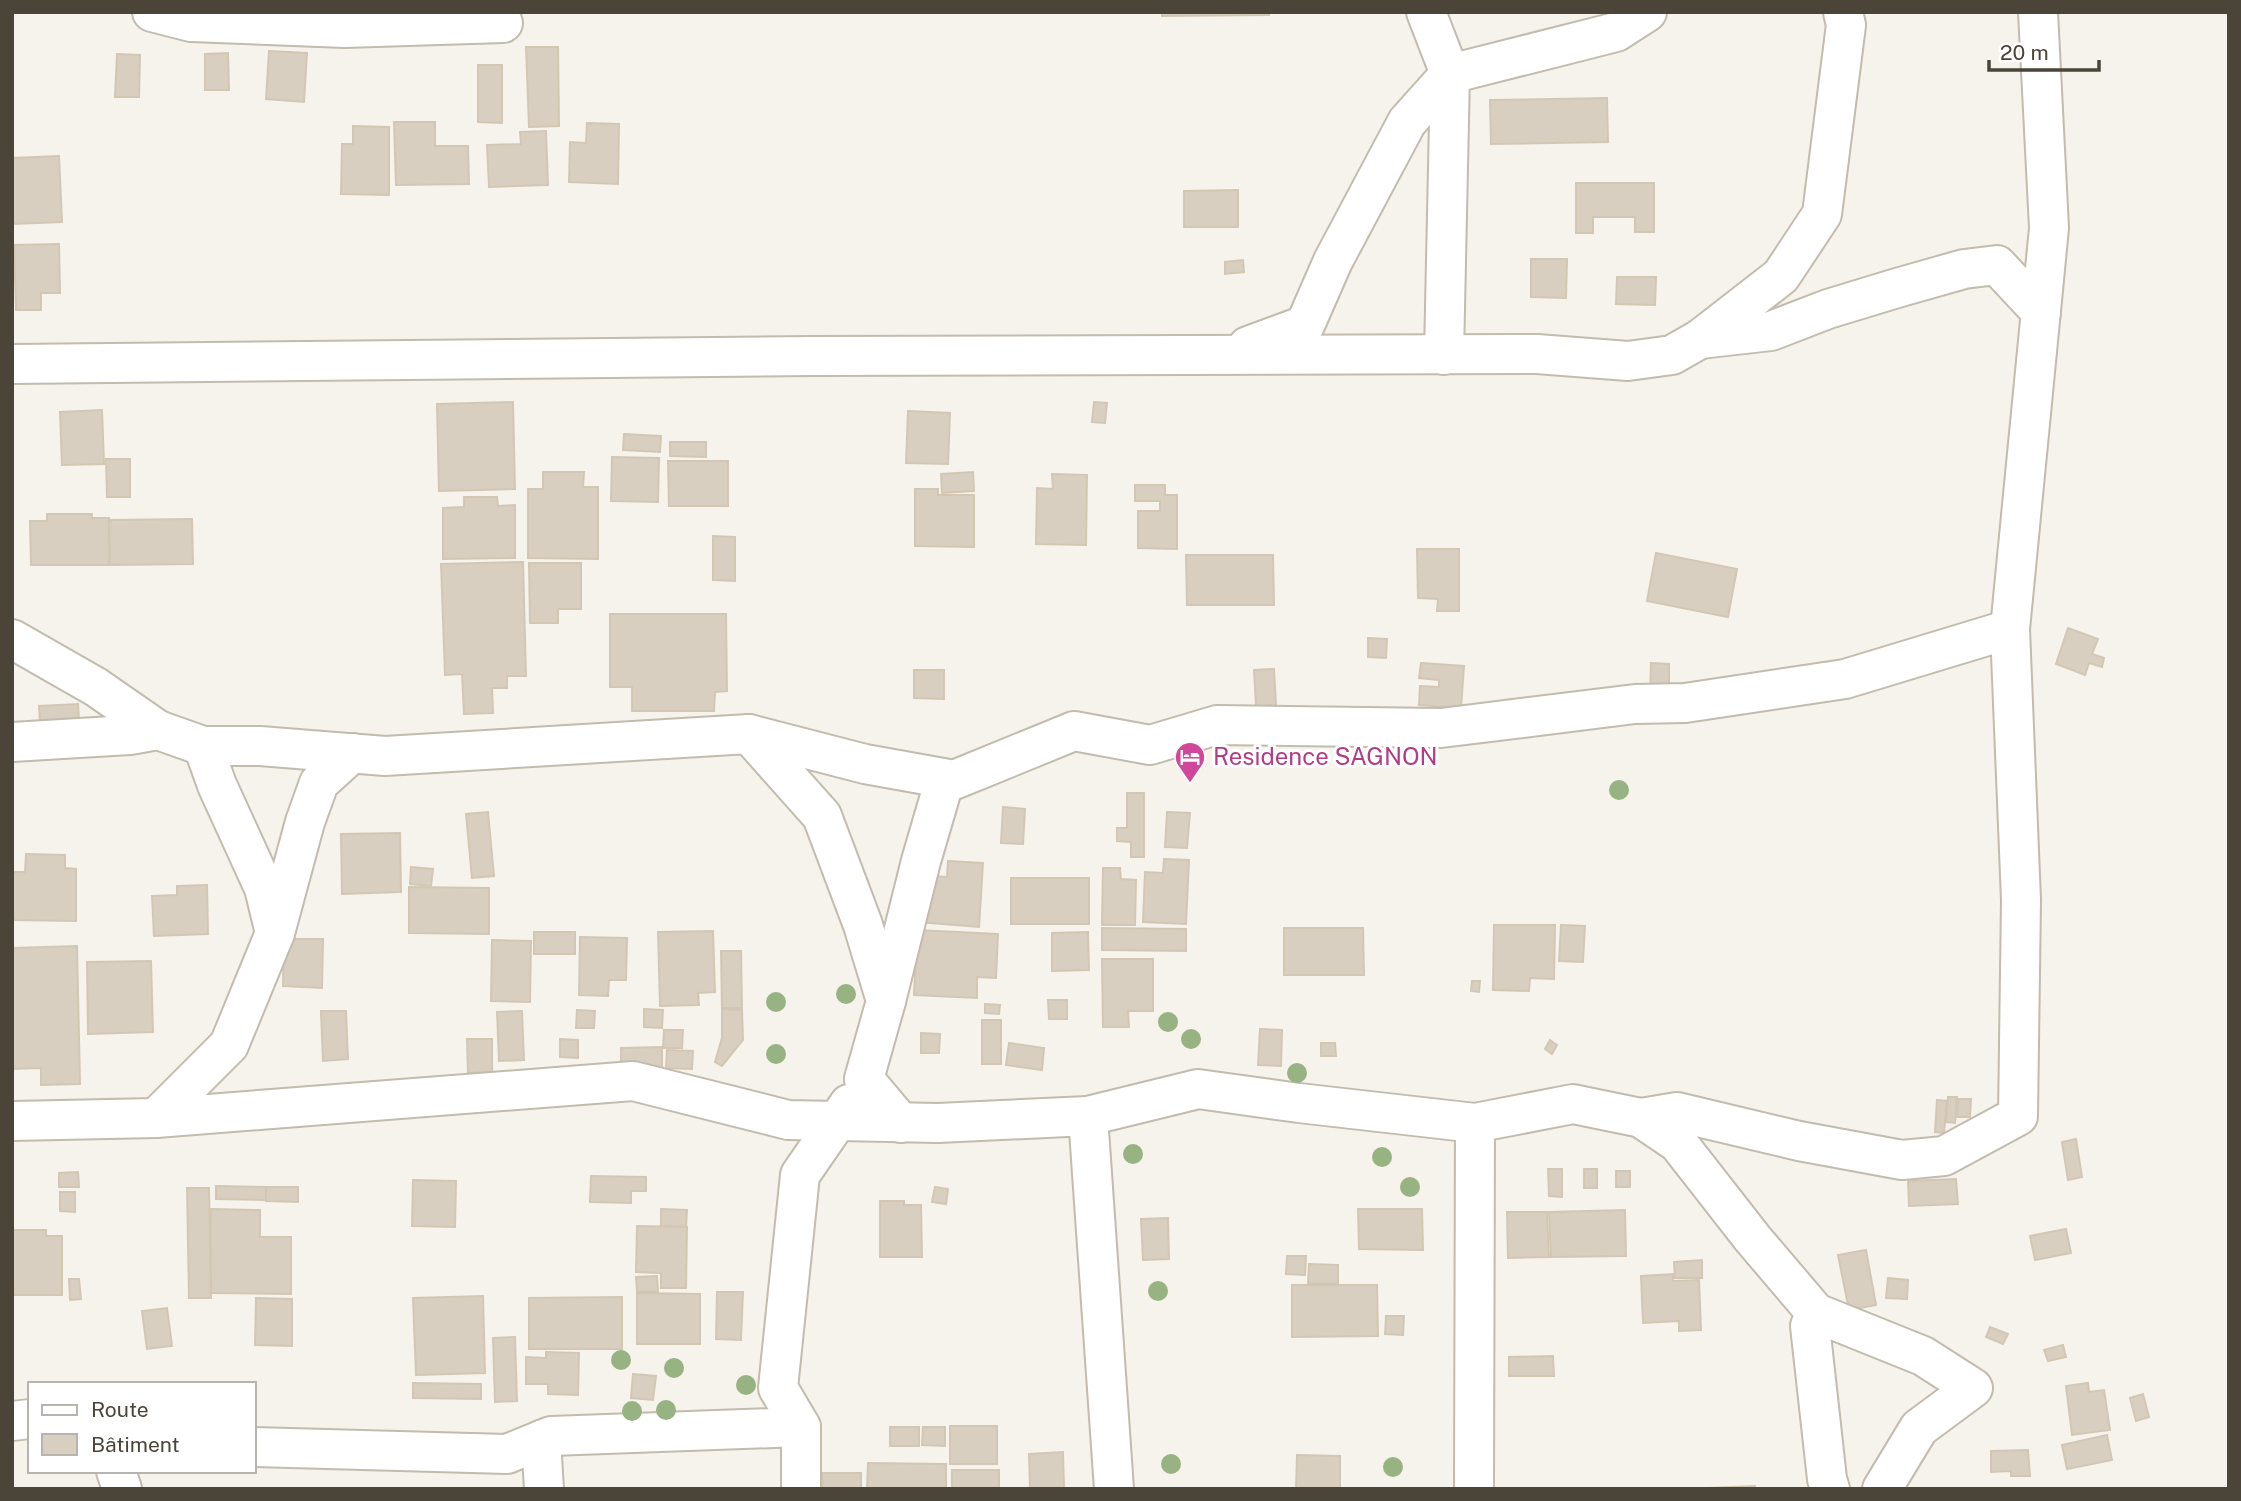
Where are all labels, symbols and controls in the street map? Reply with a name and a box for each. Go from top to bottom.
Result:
scale bar [1989,28,2099,72]
text: 20 m [2000,40,2049,65]
hotel icon: Residence SAGNON [1173,740,1207,784]
place label: Residence SAGNON [1213,742,1438,770]
legend [28,1382,256,1473]
text: Route [91,1397,149,1422]
text: Bâtiment [91,1432,180,1457]

